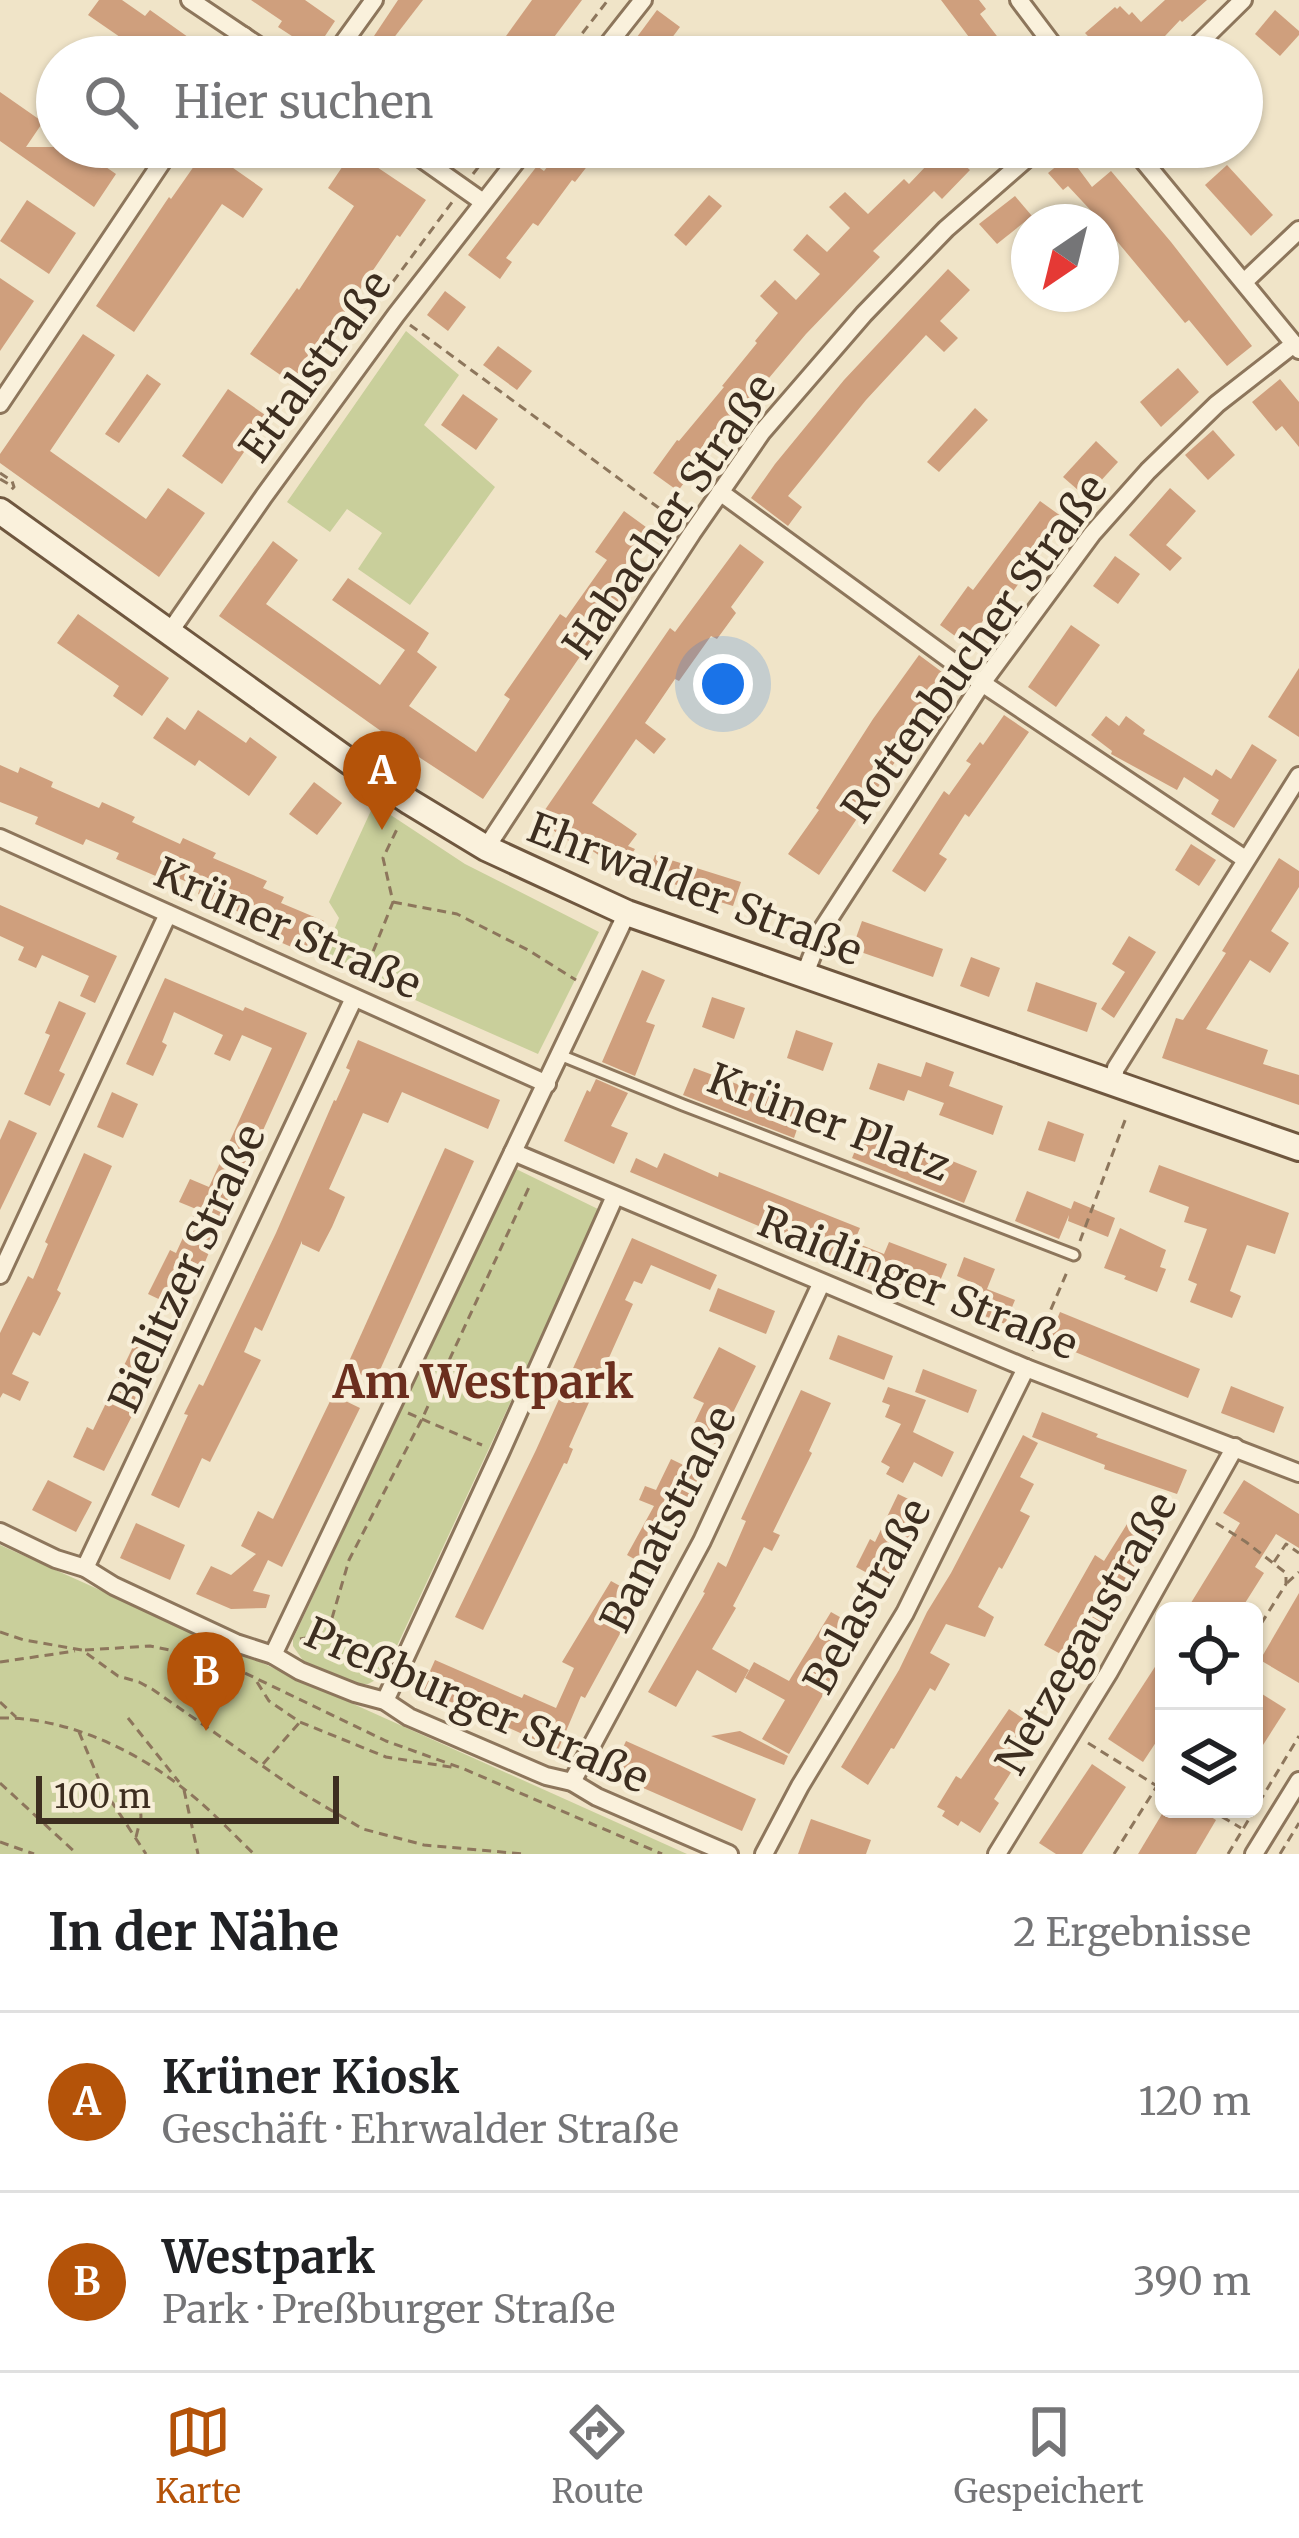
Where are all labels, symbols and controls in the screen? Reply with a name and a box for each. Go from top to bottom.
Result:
search box [36,36,1263,168]
icon: search [78,69,144,135]
text: Hier suchen [174,74,433,130]
north arrow [1011,204,1119,312]
street label: Ettalstraße [228,260,402,472]
street label: Habacher Straße [552,364,786,668]
street label: Rottenbucher Straße [830,464,1118,832]
your location [693,654,753,714]
pin: A [343,731,421,830]
street label: Ehrwalder Straße [521,801,869,977]
street label: Krüner Straße [147,846,429,1010]
street label: Krüner Platz [701,1052,957,1192]
street label: Bielitzer Straße [98,1116,276,1420]
street label: Raidinger Straße [750,1195,1085,1372]
district label: Am Westpark [332,1354,634,1410]
street label: Banatstraße [589,1397,747,1641]
street label: Netzegaustraße [984,1483,1189,1784]
street label: Belastraße [792,1489,942,1703]
map controls [1155,1602,1263,1818]
button: locate [1155,1602,1263,1710]
street label: Preßburger Straße [297,1606,657,1805]
pin: B [167,1632,245,1731]
button: layers [1155,1710,1263,1818]
scale bar [36,1770,339,1823]
text: 100 m [54,1776,151,1817]
text: In der Nähe [48,1900,339,1964]
text: 2 Ergebnisse [1013,1908,1251,1957]
text: Krüner Kiosk [162,2049,459,2105]
text: A [73,2077,101,2126]
text: 120 m [1138,2077,1251,2126]
text: Geschäft · Ehrwalder Straße [162,2105,679,2154]
text: Westpark [162,2229,375,2285]
text: B [73,2257,101,2306]
text: 390 m [1133,2257,1251,2306]
text: Park · Preßburger Straße [162,2285,615,2334]
tab: Karte [155,2399,241,2512]
tab: Route [551,2399,643,2512]
tab: Gespeichert [954,2399,1144,2512]

